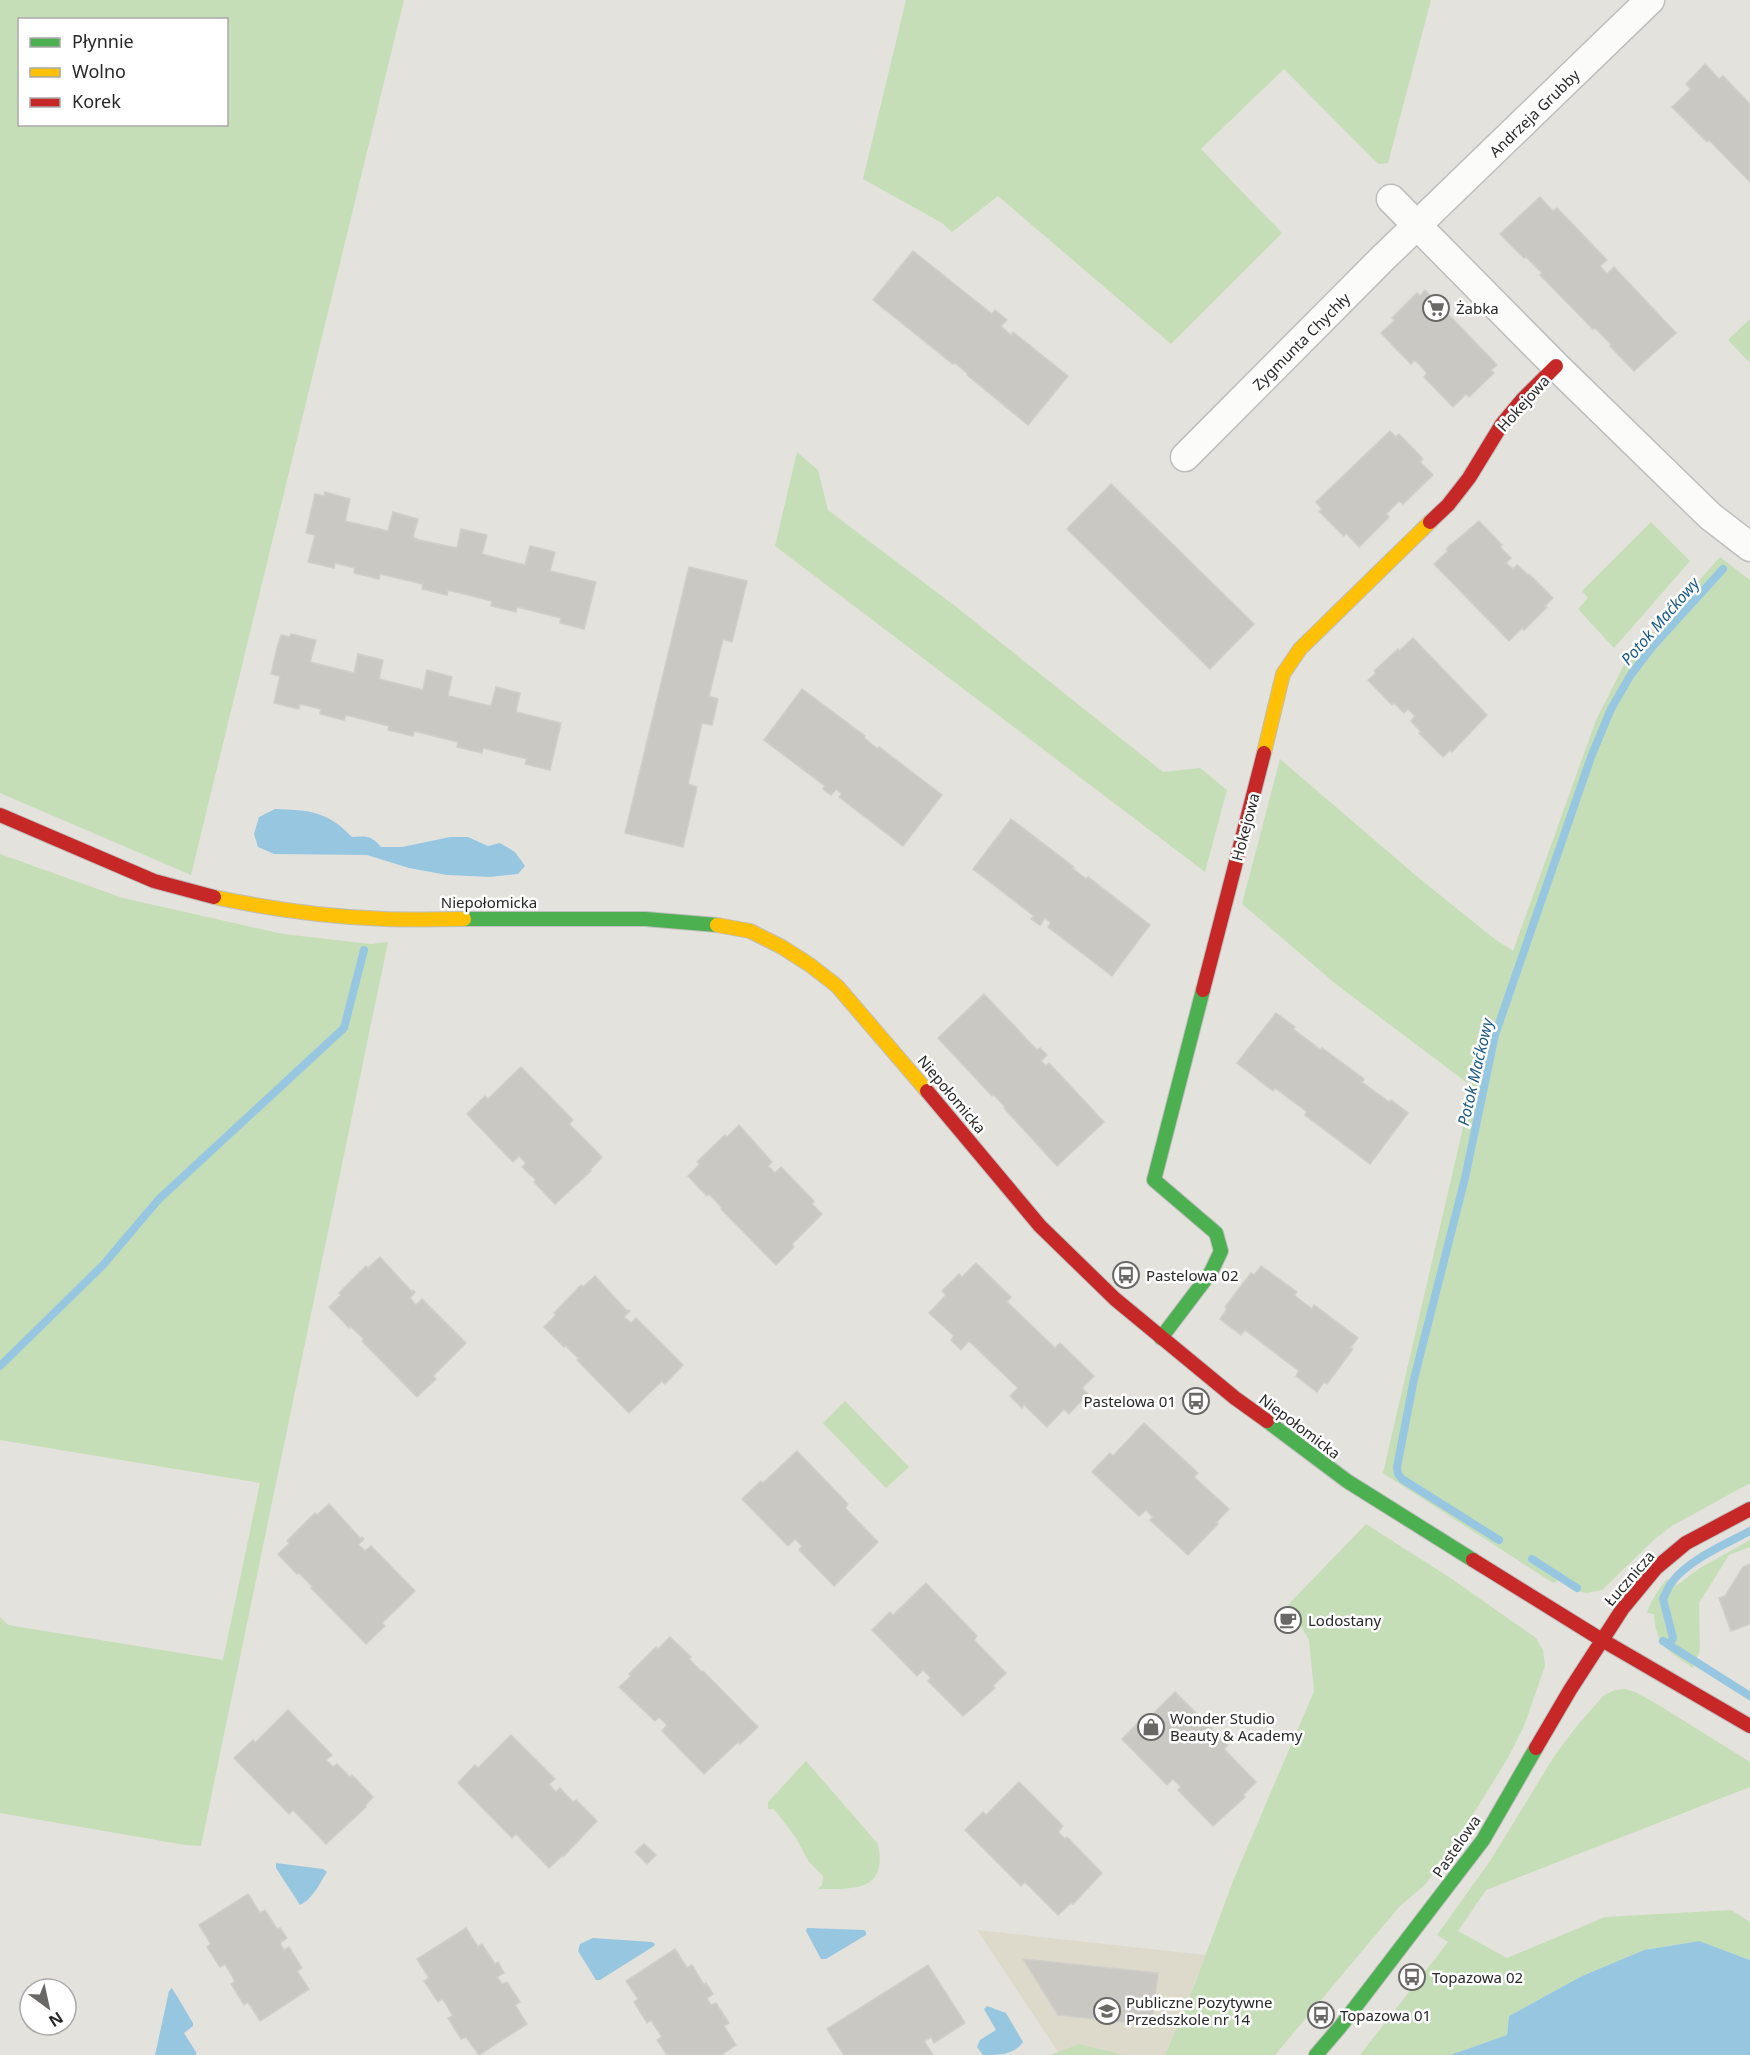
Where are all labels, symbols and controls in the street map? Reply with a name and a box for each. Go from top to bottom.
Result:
legend [18,18,228,126]
text: Płynnie [72,29,134,53]
text: Wolno [72,59,126,83]
street label: Andrzeja Grubby [1485,65,1584,161]
text: Korek [72,89,121,113]
street label: Zygmunta Chychły [1248,288,1354,394]
supermarket icon: Żabka [1421,293,1451,323]
place label: Żabka [1456,298,1499,318]
street label: Hokejowa [1492,370,1554,436]
water label: Potok Maćkowy [1616,571,1705,670]
street label: Hokejowa [1226,791,1264,863]
street label: Niepołomicka [441,892,537,912]
water label: Potok Maćkowy [1452,1015,1498,1128]
street label: Niepołomicka [913,1051,991,1137]
bus stop icon: Pastelowa 02 [1111,1260,1141,1290]
place label: Pastelowa 02 [1146,1265,1238,1285]
bus stop icon: Pastelowa 01 [1181,1386,1211,1416]
street label: Niepołomicka [1255,1389,1345,1463]
place label: Pastelowa 01 [1084,1391,1176,1411]
street label: Łucznicza [1599,1546,1659,1610]
cafe icon: Lodostany [1273,1605,1303,1635]
place label: Lodostany [1308,1610,1382,1630]
place label: Wonder Studio Beauty & Academy [1170,1708,1303,1745]
shop icon: Wonder Studio Beauty & Academy [1136,1712,1166,1742]
street label: Pastelowa [1427,1811,1485,1881]
bus stop icon: Topazowa 02 [1397,1962,1427,1992]
place label: Topazowa 02 [1432,1967,1523,1987]
north arrow [18,1977,78,2037]
place label: Publiczne Pozytywne Przedszkole nr 14 [1126,1992,1272,2029]
school or university icon: Publiczne Pozytywne Przedszkole nr 14 [1092,1996,1122,2026]
bus stop icon: Topazowa 01 [1306,2000,1336,2030]
place label: Topazowa 01 [1340,2005,1431,2025]
text: N [45,2007,68,2032]

